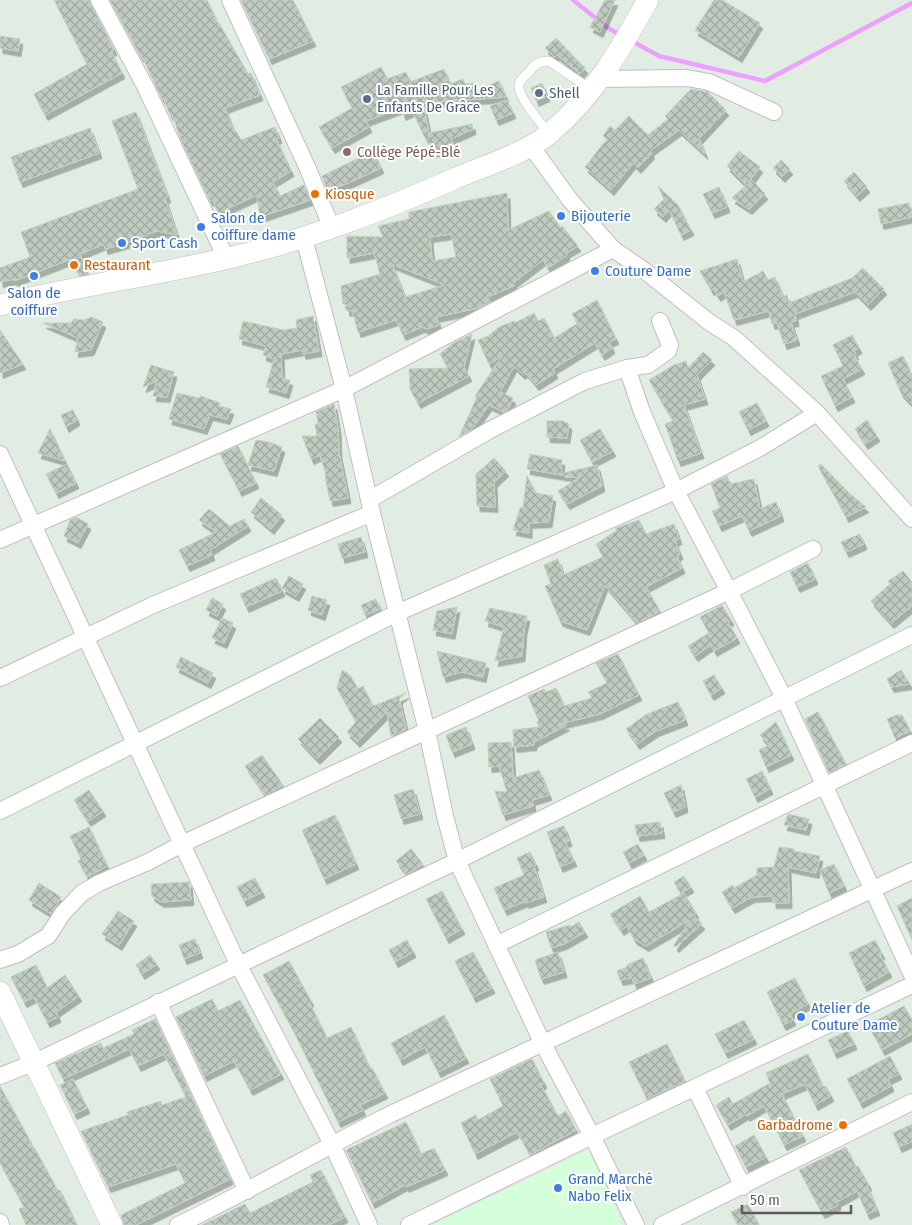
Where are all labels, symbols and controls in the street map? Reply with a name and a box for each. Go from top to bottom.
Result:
place label: La Famille Pour Les Enfants De Grâce [377,81,494,116]
place label: Shell [549,84,580,102]
marker: Shell [533,87,545,99]
marker: La Famille Pour Les Enfants De Grâce [361,93,373,105]
place label: Collège Pépé-Blé [357,143,460,161]
marker: Collège Pépé-Blé [341,146,353,158]
place label: Kiosque [325,185,374,203]
marker: Kiosque [309,188,321,200]
place label: Bijouterie [571,207,631,225]
place label: Salon de coiffure dame [211,209,296,244]
marker: Bijouterie [555,210,567,222]
marker: Salon de coiffure dame [195,221,207,233]
place label: Sport Cash [132,234,198,252]
marker: Sport Cash [116,237,128,249]
place label: Restaurant [84,256,151,274]
marker: Restaurant [68,259,80,271]
place label: Couture Dame [605,262,691,280]
marker: Couture Dame [589,265,601,277]
marker: Salon de coiffure [28,270,40,282]
place label: Salon de coiffure [7,284,61,319]
place label: Atelier de Couture Dame [811,999,897,1034]
marker: Atelier de Couture Dame [795,1011,807,1023]
place label: Garbadrome [757,1116,833,1134]
marker: Garbadrome [837,1119,849,1131]
place label: Grand Marché Nabo Felix [568,1170,653,1205]
marker: Grand Marché Nabo Felix [552,1182,564,1194]
scale bar [742,1182,851,1214]
text: 50 m [750,1191,780,1209]

